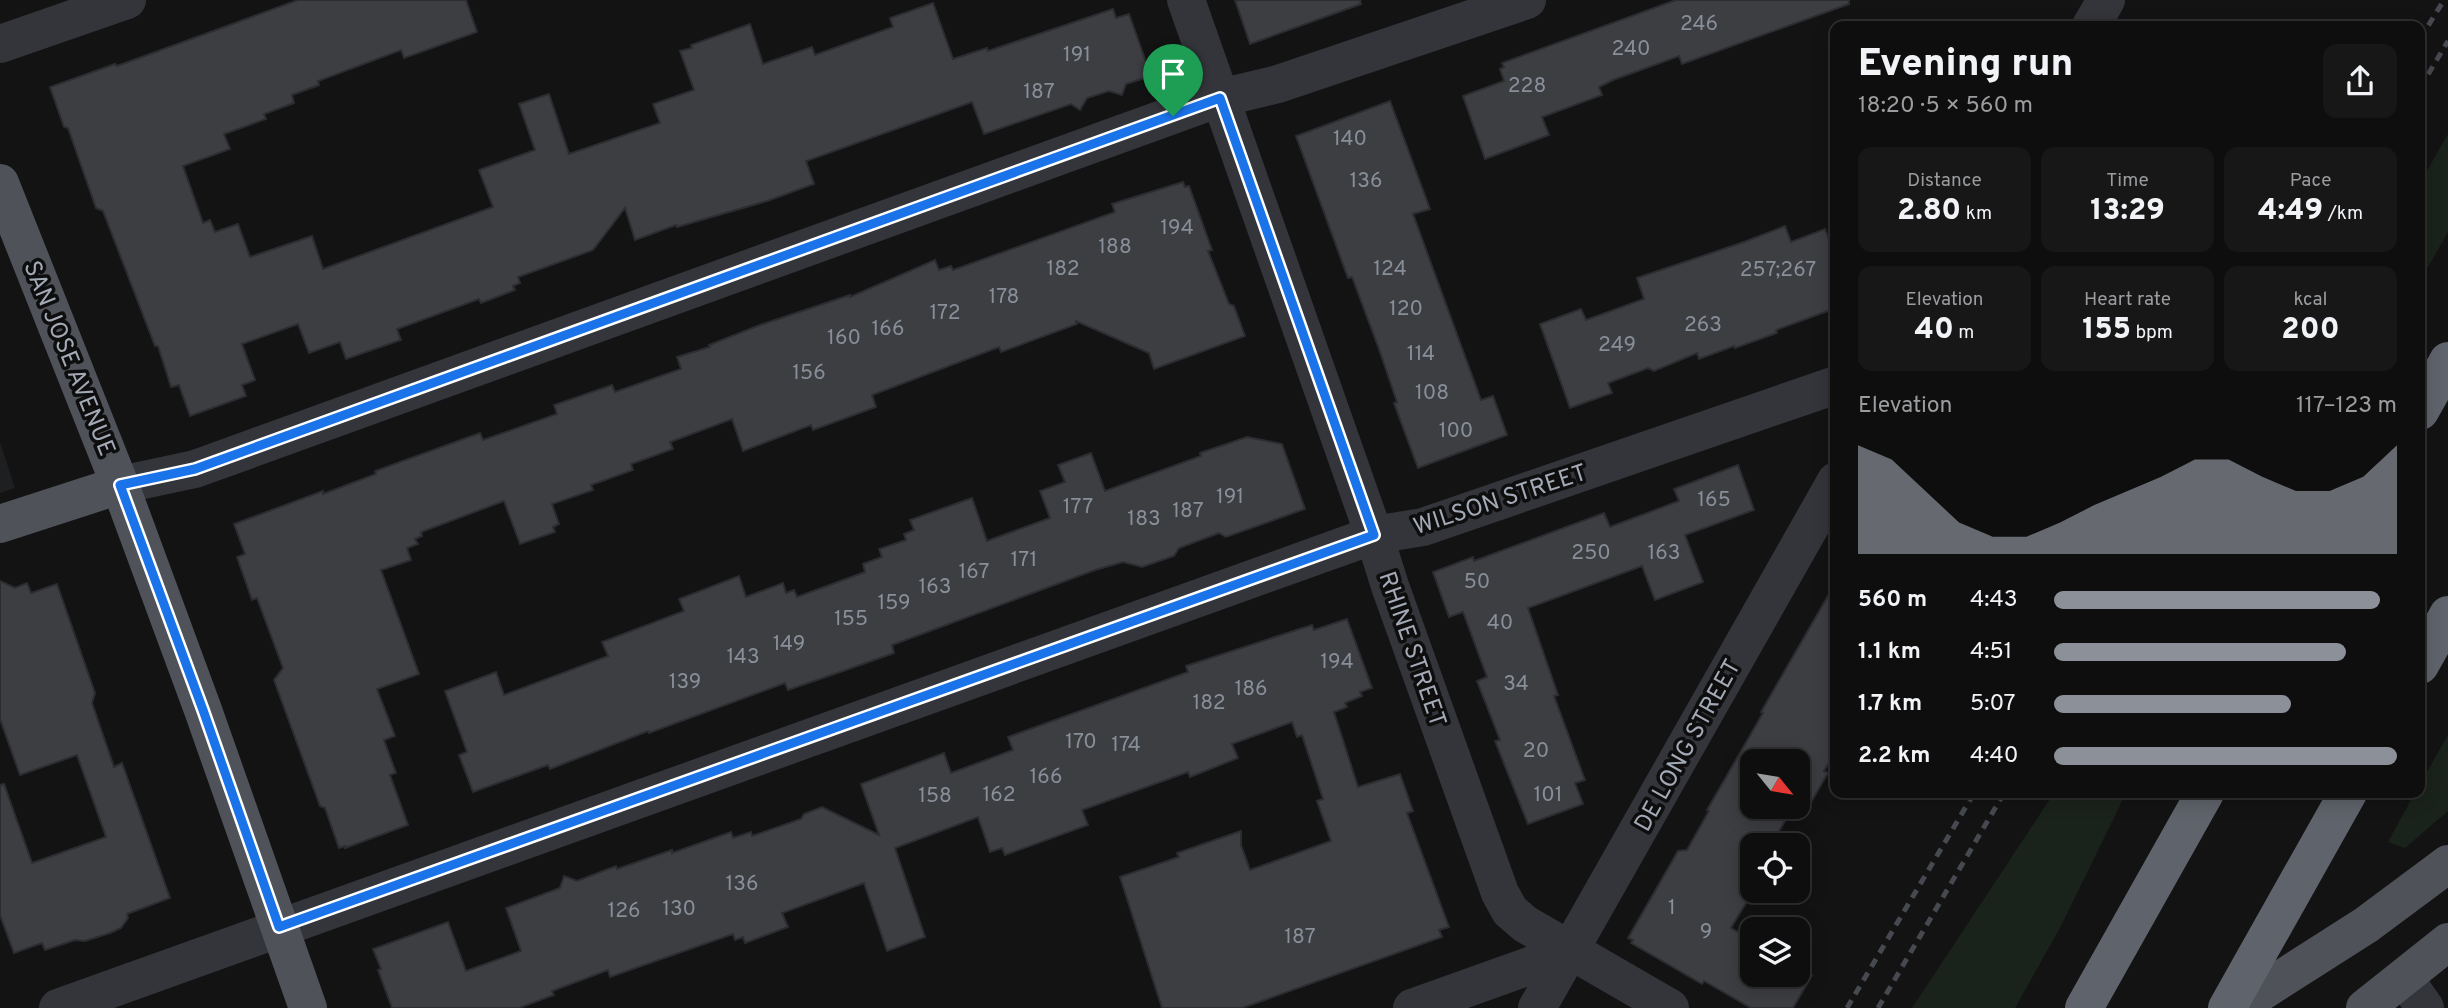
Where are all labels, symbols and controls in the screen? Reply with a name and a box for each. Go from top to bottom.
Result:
house number: 246 [1680,11,1718,38]
house number: 240 [1611,36,1651,63]
text: Evening run [1858,41,2073,90]
house number: 191 [1063,42,1091,69]
pin [1143,44,1203,116]
button: share [2323,44,2397,118]
icon: arrive [1154,55,1192,93]
house number: 228 [1508,73,1546,100]
house number: 187 [1023,79,1055,106]
text: 18:20 · 5 × 560 m [1858,92,2033,121]
house number: 140 [1333,126,1367,153]
house number: 136 [1349,168,1383,195]
text: Distance [1907,169,1982,193]
text: Time [2106,169,2149,193]
text: Pace [2290,169,2331,193]
text: 2.80 [1897,193,1961,230]
text: 13:29 [2090,193,2165,230]
text: 4:49 [2258,193,2323,230]
text: km [1961,202,1992,226]
text: /km [2323,202,2363,226]
house number: 194 [1160,215,1194,242]
house number: 188 [1098,234,1132,261]
house number: 182 [1046,256,1080,283]
house number: 124 [1373,256,1407,283]
street label: SAN JOSE AVENUE [15,257,121,461]
house number: 257;267 [1740,257,1816,284]
house number: 178 [989,284,1019,311]
text: Elevation [1905,288,1984,312]
text: Heart rate [2084,288,2171,312]
text: kcal [2294,288,2327,312]
house number: 120 [1389,296,1423,323]
house number: 172 [929,300,961,327]
house number: 263 [1684,312,1722,339]
text: 40 [1915,312,1954,349]
text: 155 [2082,312,2131,349]
text: 200 [2281,312,2340,349]
house number: 166 [872,316,904,343]
text: m [1954,321,1974,345]
text: bpm [2131,321,2173,345]
house number: 160 [827,325,861,352]
house number: 249 [1598,332,1636,359]
house number: 114 [1407,341,1435,368]
house number: 156 [792,360,826,387]
house number: 108 [1415,380,1449,407]
text: Elevation [1858,392,1953,421]
text: 117–123 m [2296,392,2397,421]
house number: 100 [1439,418,1473,445]
street label: WILSON STREET [1410,459,1591,543]
house number: 191 [1216,484,1244,511]
house number: 165 [1697,487,1731,514]
house number: 177 [1063,494,1093,521]
house number: 187 [1172,498,1204,525]
house number: 183 [1127,506,1161,533]
house number: 250 [1571,540,1611,567]
house number: 163 [1647,540,1681,567]
house number: 171 [1011,547,1037,574]
house number: 167 [959,559,989,586]
street label: RHINE STREET [1370,568,1452,731]
house number: 50 [1464,569,1490,596]
house number: 163 [918,574,952,601]
text: 560 m [1858,586,1927,615]
text: 4:43 [1970,586,2018,615]
house number: 159 [877,590,911,617]
house number: 155 [834,606,868,633]
house number: 40 [1487,610,1513,637]
house number: 149 [773,631,805,658]
text: 1.1 km [1858,638,1921,667]
text: 4:51 [1970,638,2012,667]
house number: 143 [726,644,760,671]
house number: 194 [1320,649,1354,676]
street label: DE LONG STREET [1629,654,1749,837]
house number: 139 [669,669,701,696]
house number: 34 [1503,671,1529,698]
house number: 186 [1234,676,1268,703]
house number: 182 [1192,690,1226,717]
text: 1.7 km [1858,690,1922,719]
text: 5:07 [1970,690,2016,719]
house number: 170 [1065,729,1097,756]
house number: 174 [1111,732,1141,759]
house number: 20 [1523,738,1549,765]
text: 2.2 km [1858,742,1931,771]
text: 4:40 [1970,742,2019,771]
north arrow [1740,749,1810,819]
map controls [1740,749,1810,987]
house number: 166 [1030,764,1062,791]
house number: 162 [982,782,1016,809]
house number: 101 [1533,782,1563,809]
house number: 158 [918,783,952,810]
button: locate [1740,833,1810,903]
house number: 136 [725,871,759,898]
house number: 1 [1668,895,1676,922]
house number: 130 [662,896,696,923]
house number: 126 [607,898,641,925]
button: layers [1740,917,1810,987]
house number: 9 [1700,919,1712,946]
house number: 187 [1284,924,1316,951]

